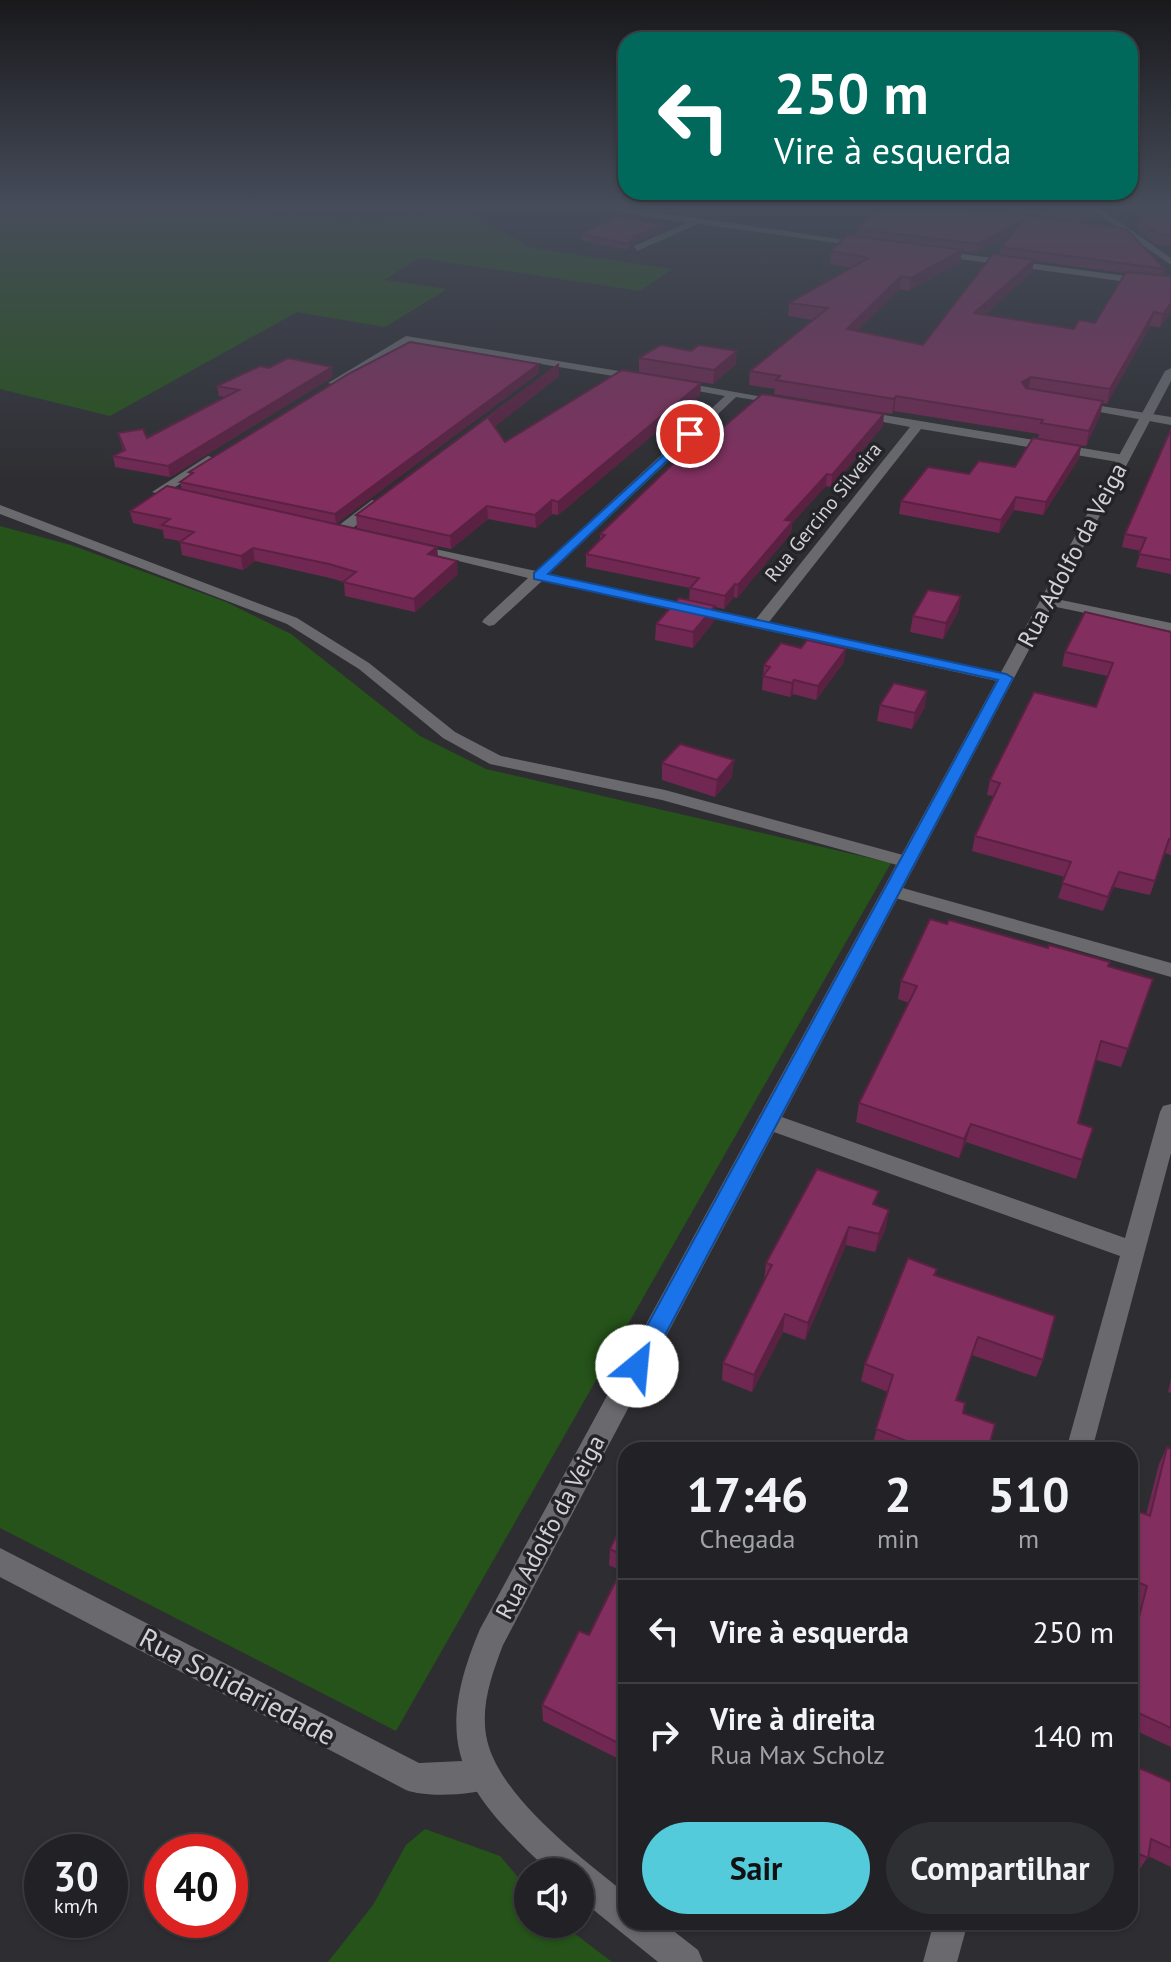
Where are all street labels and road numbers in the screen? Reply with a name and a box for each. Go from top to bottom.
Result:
street label: Rua Gercino Silveira [759,437,887,587]
street label: Rua Adolfo da Veiga [1010,458,1134,652]
street label: Rua Adolfo da Veiga [488,1430,612,1624]
street label: Rua Solidariedade [134,1619,342,1753]

